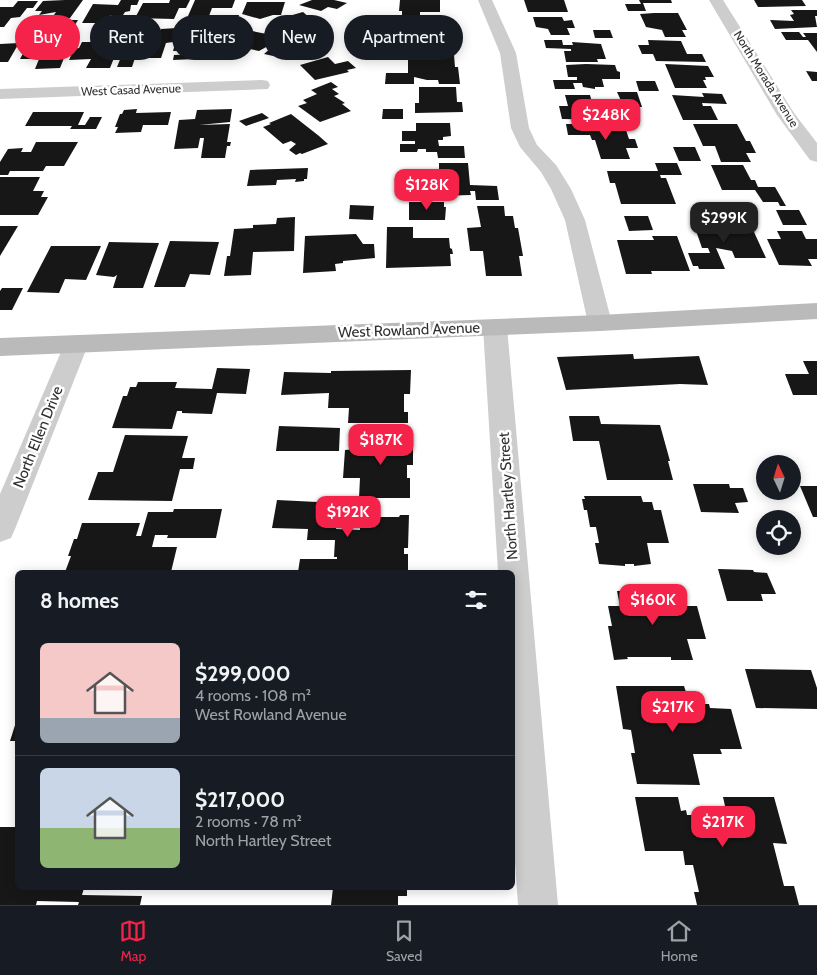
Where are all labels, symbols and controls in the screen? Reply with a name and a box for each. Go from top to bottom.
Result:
chip: Buy [15,15,80,60]
chip: Rent [90,15,162,60]
chip: Filters [172,15,254,60]
chip: New [264,15,334,60]
chip: Apartment [344,15,463,60]
street label: North Morada Avenue [731,28,802,130]
street label: West Casad Avenue [81,80,181,99]
pin: $248K [571,98,641,141]
text: $248K [582,105,630,124]
pin: $128K [392,168,462,211]
text: $128K [405,175,449,194]
pin: $299K [689,202,759,244]
text: $299K [701,208,747,227]
street label: West Rowland Avenue [338,319,481,341]
street label: North Ellen Drive [9,383,67,491]
pin: $187K [346,424,416,466]
text: $187K [359,430,403,449]
street label: North Hartley Street [495,432,521,560]
north arrow [756,455,801,500]
map controls [756,455,801,555]
pin: $192K [313,496,383,538]
text: $192K [327,502,369,521]
button: locate [756,510,801,555]
pin: $160K [618,584,688,626]
icon: filters [462,586,490,614]
text: 8 homes [40,588,119,613]
text: $160K [630,590,676,609]
text: $299,000 [195,661,291,686]
icon: home [80,663,140,723]
text: 4 rooms · 108 m² [195,686,311,705]
pin: $217K [638,690,708,733]
text: $217K [652,697,694,716]
text: West Rowland Avenue [195,705,347,724]
text: $217,000 [195,787,285,812]
icon: home [80,788,140,848]
pin: $217K [688,806,758,848]
text: 2 rooms · 78 m² [195,812,302,831]
text: $217K [702,812,744,831]
text: North Hartley Street [195,831,331,850]
tab: Map [119,917,147,965]
tab: Saved [386,917,422,965]
tab: Home [661,917,698,965]

